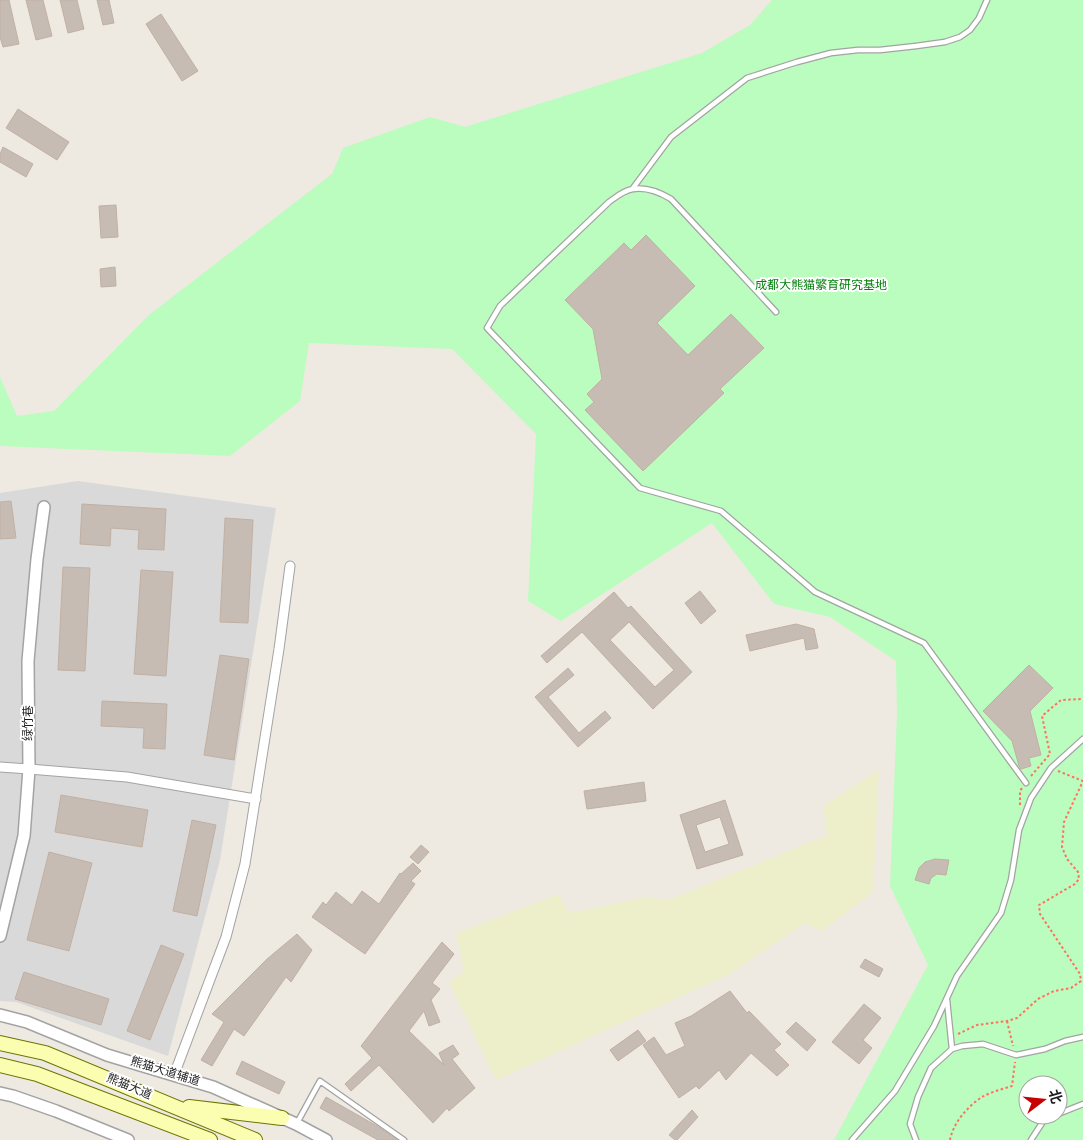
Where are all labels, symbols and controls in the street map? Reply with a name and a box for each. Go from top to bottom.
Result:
park label: 成都大熊猫繁育研究基地 [755,278,887,294]
street label: 绿竹巷 [21,705,37,741]
street label: 熊猫大道辅道 [128,1055,202,1089]
street label: 熊猫大道 [104,1071,154,1103]
north arrow [1018,1075,1068,1125]
text: 北 [1044,1088,1064,1106]

